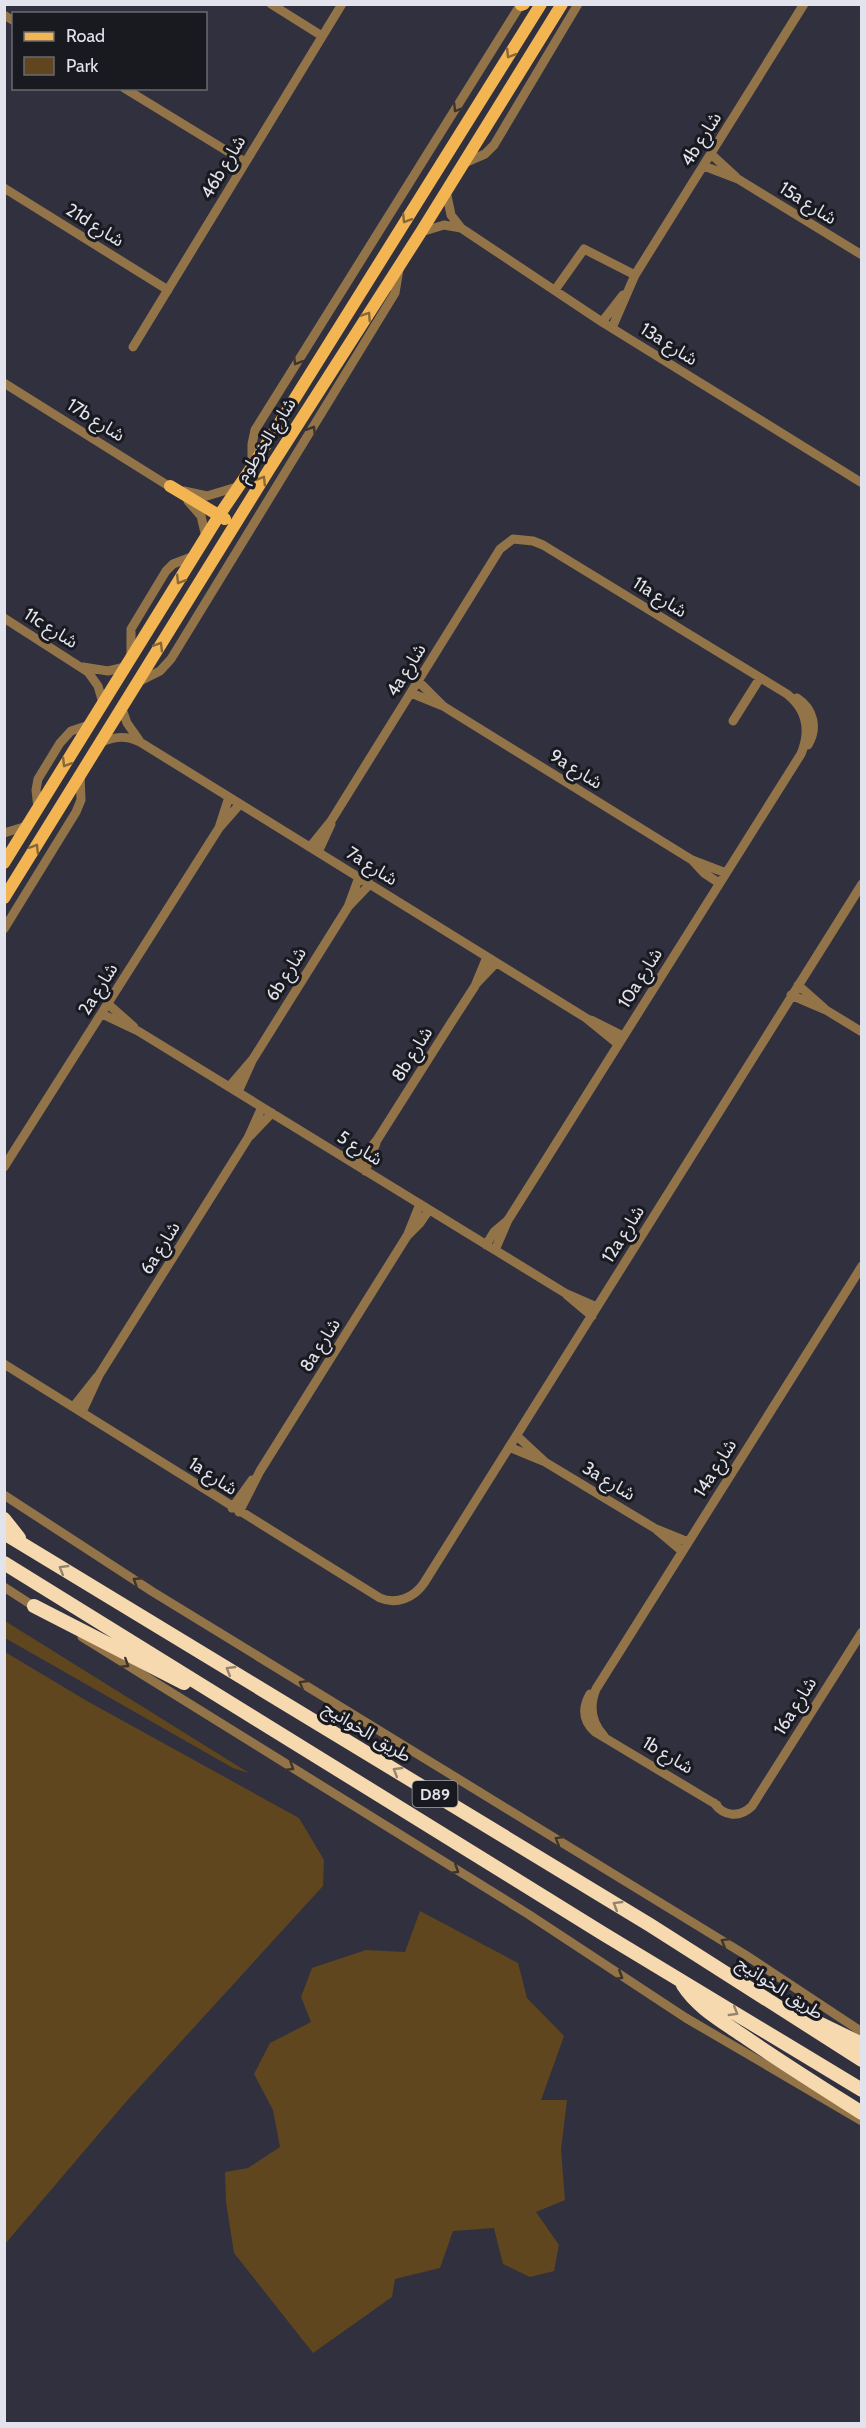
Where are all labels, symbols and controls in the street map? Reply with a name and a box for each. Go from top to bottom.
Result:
legend [12,12,207,90]
text: Road [66,25,105,47]
one-way arrow [506,48,518,58]
text: Park [66,55,99,77]
one-way arrow [453,102,465,112]
street label: 4b شارع [676,108,729,172]
street label: 46b شارع [196,131,253,204]
street label: 15a شارع [774,177,841,232]
street label: 21d شارع [60,199,128,254]
one-way arrow [402,213,414,223]
one-way arrow [360,312,372,322]
street label: 13a شارع [635,318,702,373]
one-way arrow [294,355,305,366]
street label: 17b شارع [61,394,129,449]
street label: شارع الخرطوم [231,394,303,488]
one-way arrow [305,426,316,436]
one-way arrow [255,476,267,486]
street label: 11a شارع [627,572,691,625]
one-way arrow [175,574,187,584]
street label: 11c شارع [19,603,82,656]
street label: 4a شارع [381,639,433,702]
one-way arrow [152,642,164,652]
street label: 9a شارع [544,744,606,796]
one-way arrow [62,757,74,767]
street label: 7a شارع [341,842,402,893]
one-way arrow [28,844,40,854]
street label: 6b شارع [261,943,314,1007]
street label: 10a شارع [613,944,669,1013]
street label: 2a شارع [74,959,125,1021]
street label: 8b شارع [387,1023,440,1087]
street label: شارع 5 [332,1126,387,1173]
street label: 12a شارع [597,1201,652,1268]
street label: 6a شارع [135,1218,187,1280]
street label: 8a شارع [295,1314,347,1377]
street label: 14a شارع [689,1435,744,1503]
street label: 1a شارع [183,1452,241,1502]
street label: 3a شارع [577,1457,639,1508]
one-way arrow [59,1564,69,1576]
one-way arrow [133,1577,144,1588]
one-way arrow [118,1656,129,1667]
one-way arrow [226,1666,236,1677]
street label: 16a شارع [769,1673,824,1741]
one-way arrow [298,1681,309,1692]
street label: طريق الخوانيج [318,1697,415,1769]
street label: 1b شارع [637,1731,697,1781]
one-way arrow [283,1760,294,1771]
one-way arrow [393,1767,403,1779]
road number: D89 [412,1781,458,1807]
one-way arrow [554,1837,565,1848]
one-way arrow [449,1863,460,1874]
one-way arrow [613,1900,623,1912]
one-way arrow [721,1938,731,1950]
street label: طريق الخوانيج [731,1952,828,2026]
one-way arrow [613,1968,623,1980]
one-way arrow [728,2005,738,2017]

